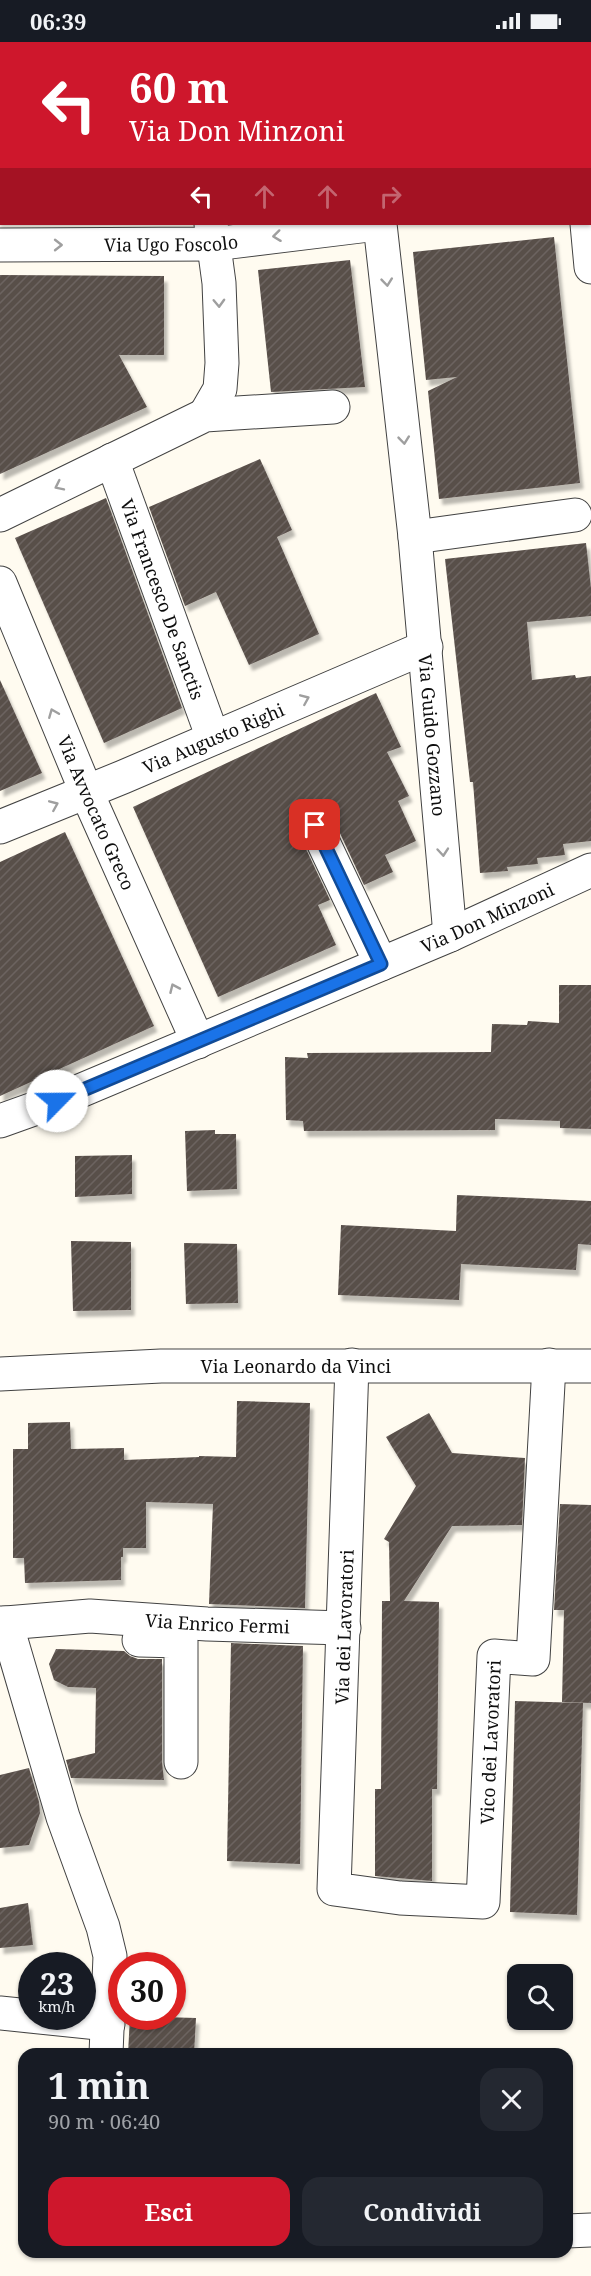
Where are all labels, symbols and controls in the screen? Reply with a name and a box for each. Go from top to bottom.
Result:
text: 06:39 [30,6,86,36]
text: 60 m [129,58,229,115]
icon: left [30,66,108,144]
text: Via Don Minzoni [129,112,345,149]
icon: left [185,180,218,213]
icon: ahead [248,180,281,213]
icon: ahead [311,180,344,213]
icon: right [374,180,407,213]
street label: Via Ugo Foscolo [104,229,239,257]
one-way arrow [273,230,282,242]
one-way arrow [54,239,63,251]
one-way arrow [380,277,392,286]
one-way arrow [213,298,226,307]
one-way arrow [397,435,410,445]
one-way arrow [55,479,66,491]
street label: Via Francesco De Sanctis [115,495,210,703]
street label: Via Guido Gozzano [413,653,452,817]
one-way arrow [299,694,310,706]
street label: Via Augusto Righi [139,697,288,779]
one-way arrow [48,709,60,720]
street label: Via Avvocato Greco [52,732,141,894]
pin [289,799,340,850]
one-way arrow [48,800,59,812]
icon: arrive [298,808,331,841]
one-way arrow [436,848,449,857]
street label: Via Don Minzoni [417,877,558,958]
one-way arrow [169,984,181,995]
position arrow [25,1069,89,1133]
street label: Via Leonardo da Vinci [201,1354,391,1378]
street label: Via dei Lavoratori [329,1549,359,1705]
street label: Via Enrico Fermi [144,1608,290,1638]
street label: Vico dei Lavoratori [474,1659,506,1825]
speed limit sign: 30 [108,1952,186,2030]
text: 23 [40,1963,74,2004]
map controls [507,1964,573,2030]
button: search [507,1964,573,2030]
text: km/h [39,1996,75,2016]
text: 1 min [48,2061,150,2110]
button: close [480,2068,543,2131]
text: 90 m · 06:40 [48,2108,160,2135]
button: Esci [48,2177,290,2246]
button: Condividi [302,2177,543,2246]

